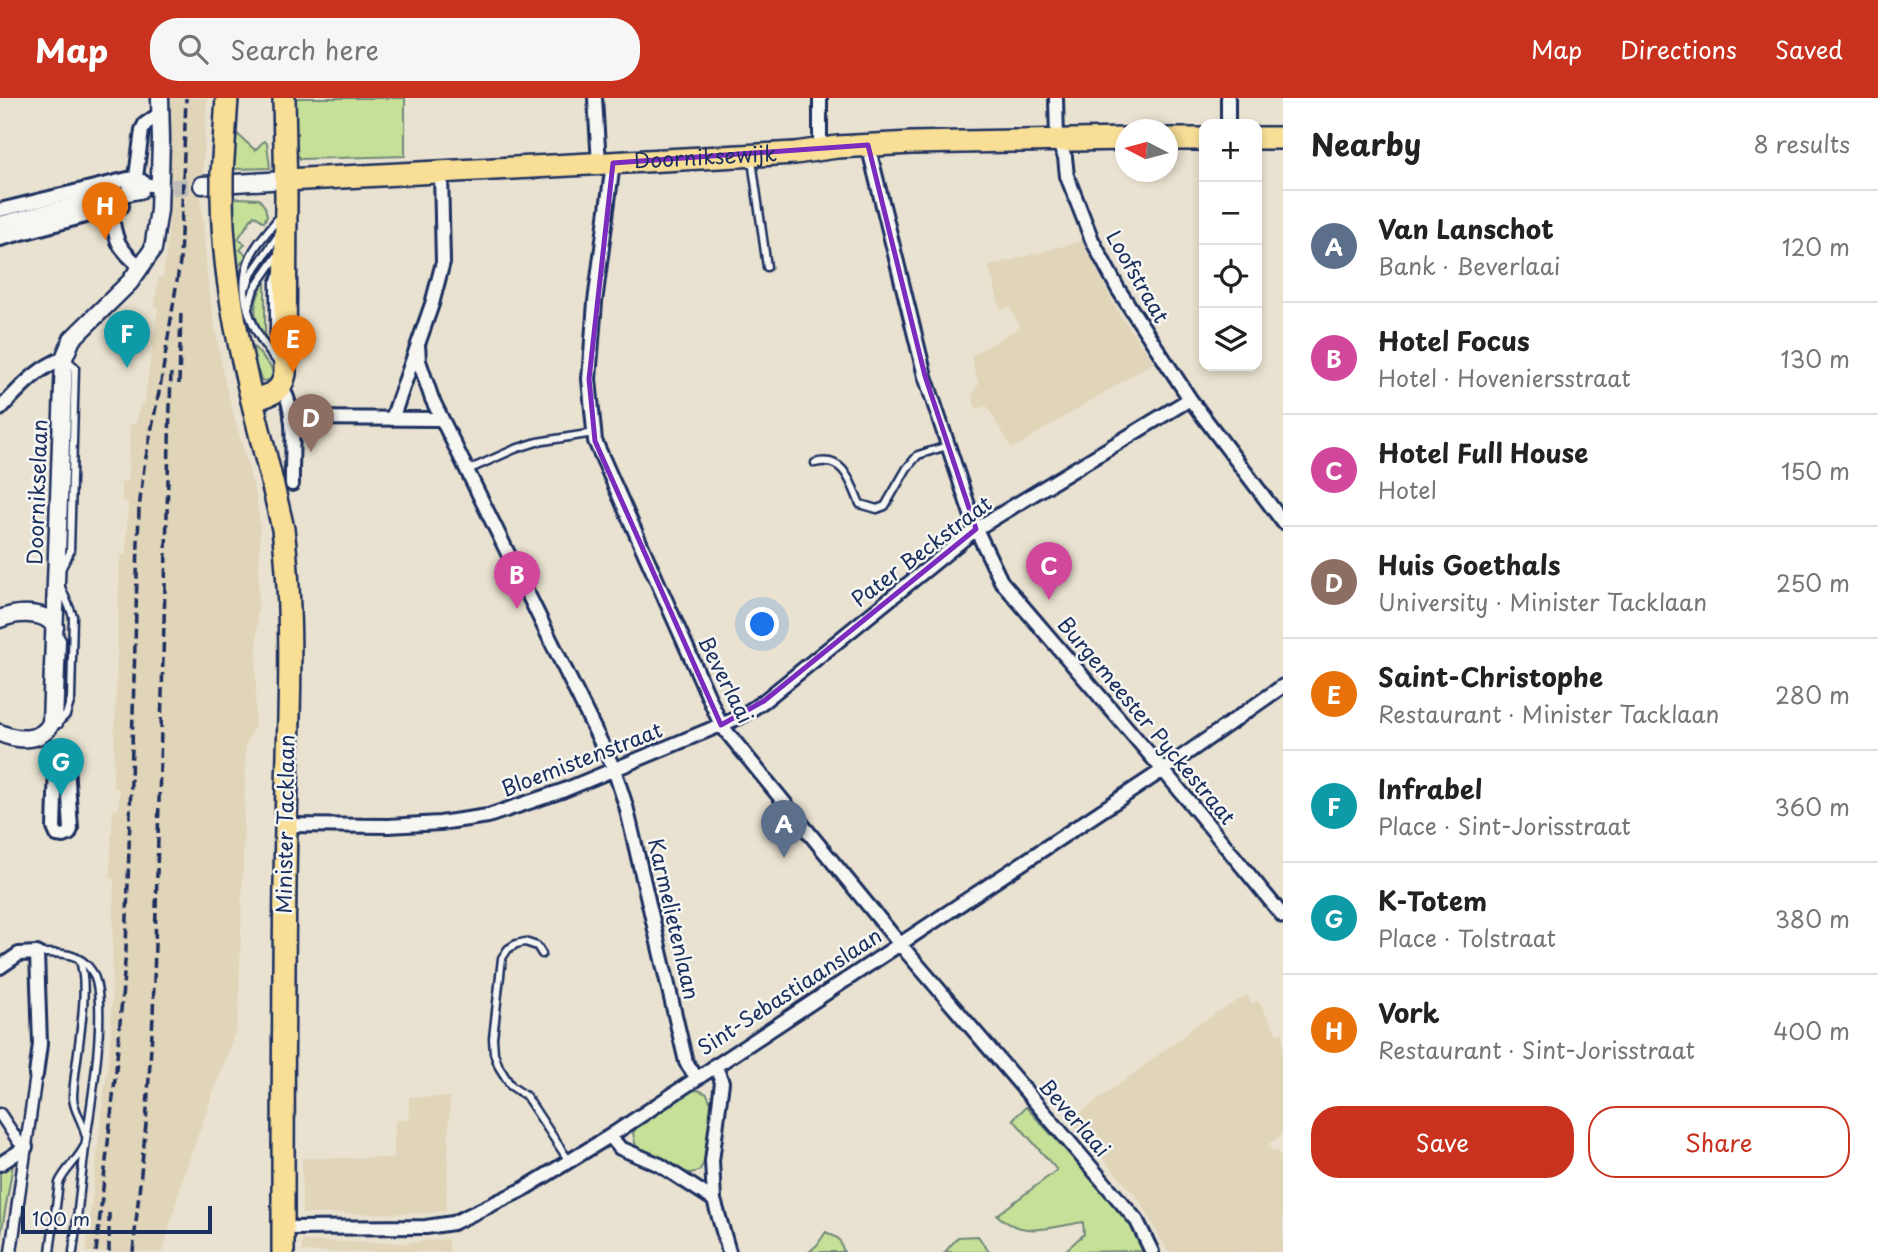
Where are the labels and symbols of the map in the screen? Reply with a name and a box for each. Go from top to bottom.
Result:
north arrow [1115,119,1178,182]
street label: Doorniksewijk [633,136,778,176]
pin: H [82,182,128,240]
street label: Loofstraat [1099,224,1178,328]
pin: F [104,310,150,368]
pin: E [270,315,316,373]
pin: D [288,394,334,452]
street label: Doornikselaan [17,418,55,565]
street label: Pater Beckstraat [844,487,998,614]
pin: C [1026,542,1072,600]
pin: B [494,551,540,609]
your location [745,607,779,641]
street label: Burgemeester Pyckestraat [1051,609,1244,831]
street label: Beverlaai [691,629,763,729]
street label: Bloemistenstraat [496,713,666,804]
street label: Minister Tacklaan [266,734,302,914]
pin: G [38,738,84,796]
pin: A [761,800,807,858]
street label: Karmelietenlaan [641,835,709,1002]
street label: Sint-Sebastiaanslaan [690,919,887,1062]
street label: Beverlaai [1032,1070,1119,1163]
scale bar [21,1203,212,1235]

